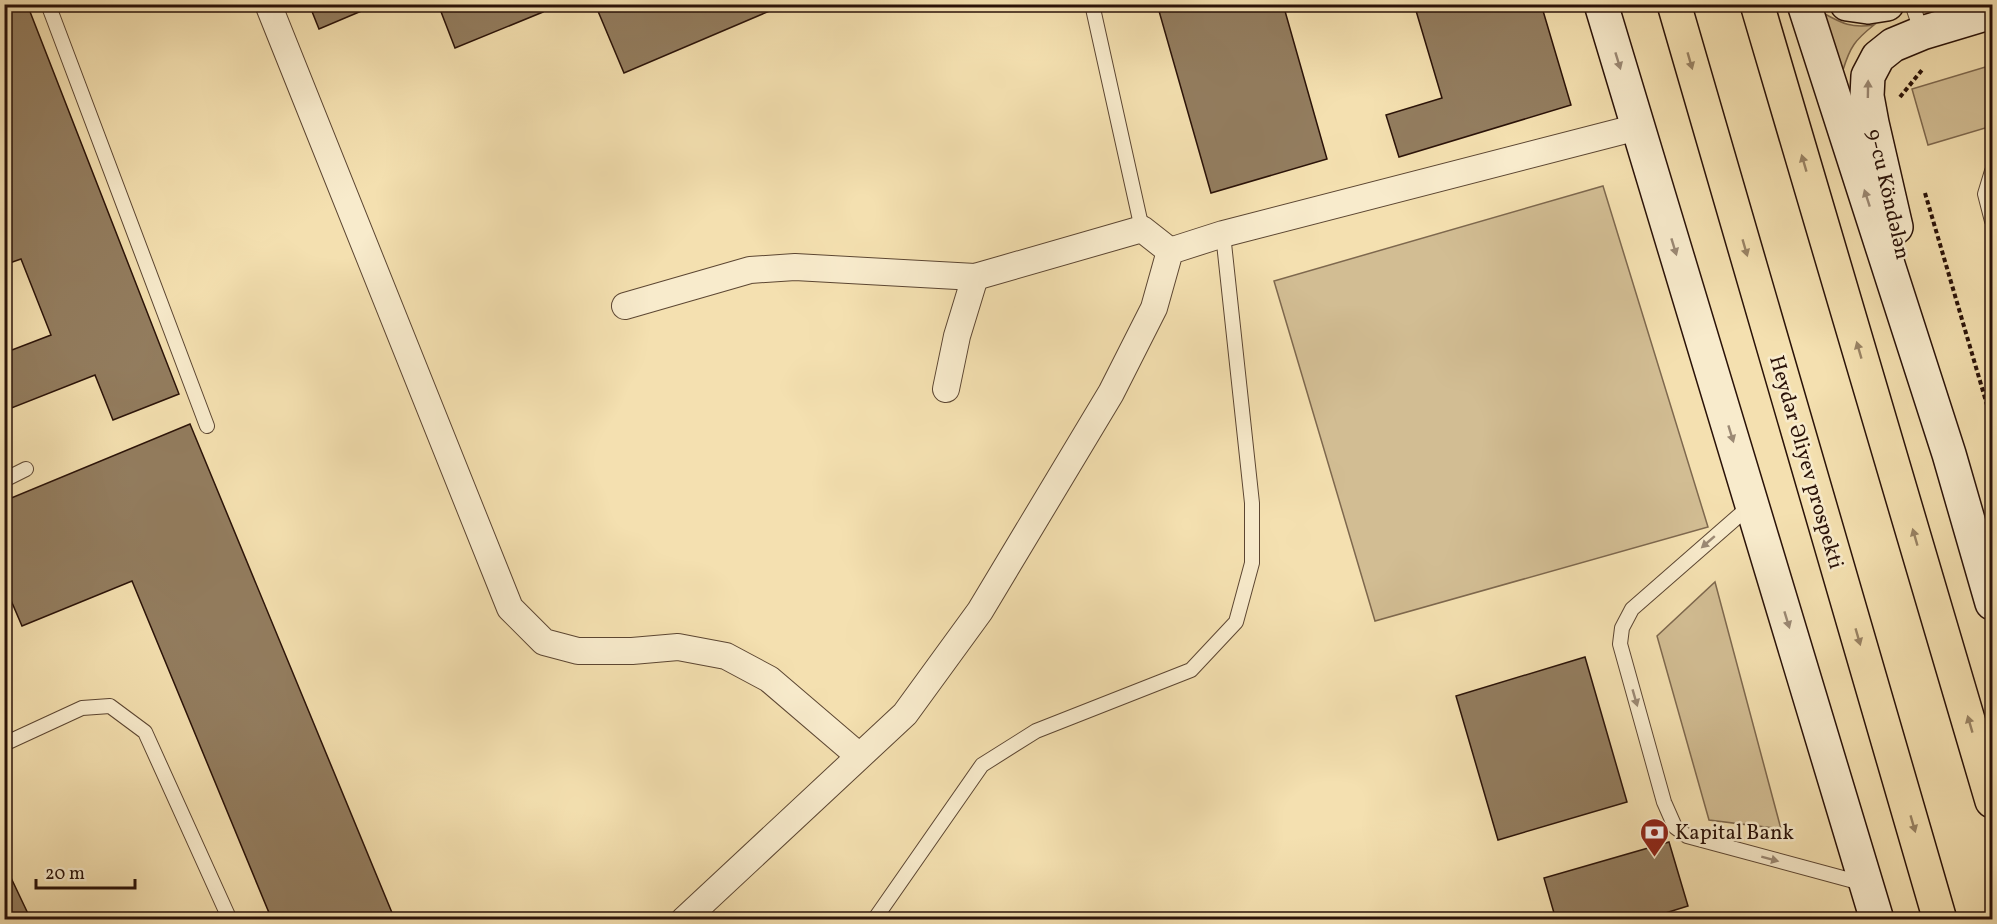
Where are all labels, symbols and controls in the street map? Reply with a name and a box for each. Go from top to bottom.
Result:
one-way arrow [1614,52,1623,70]
one-way arrow [1686,52,1695,70]
one-way arrow [1863,80,1873,99]
street label: 9-cu Köndələn [1858,126,1917,263]
one-way arrow [1799,154,1808,172]
one-way arrow [1862,189,1871,207]
one-way arrow [1670,238,1679,256]
one-way arrow [1740,239,1750,257]
one-way arrow [1854,341,1863,359]
street label: Heydər Əliyev prospekti [1761,352,1850,573]
one-way arrow [1727,425,1736,443]
one-way arrow [1910,528,1919,546]
one-way arrow [1701,535,1716,549]
one-way arrow [1783,611,1792,629]
one-way arrow [1854,628,1863,646]
one-way arrow [1631,689,1640,707]
one-way arrow [1965,715,1974,733]
one-way arrow [1909,815,1918,833]
bank icon: Kapital Bank [1638,816,1670,858]
place label: Kapital Bank [1675,819,1794,848]
scale bar [36,852,135,890]
one-way arrow [1761,854,1780,864]
text: 20 m [45,862,85,887]

